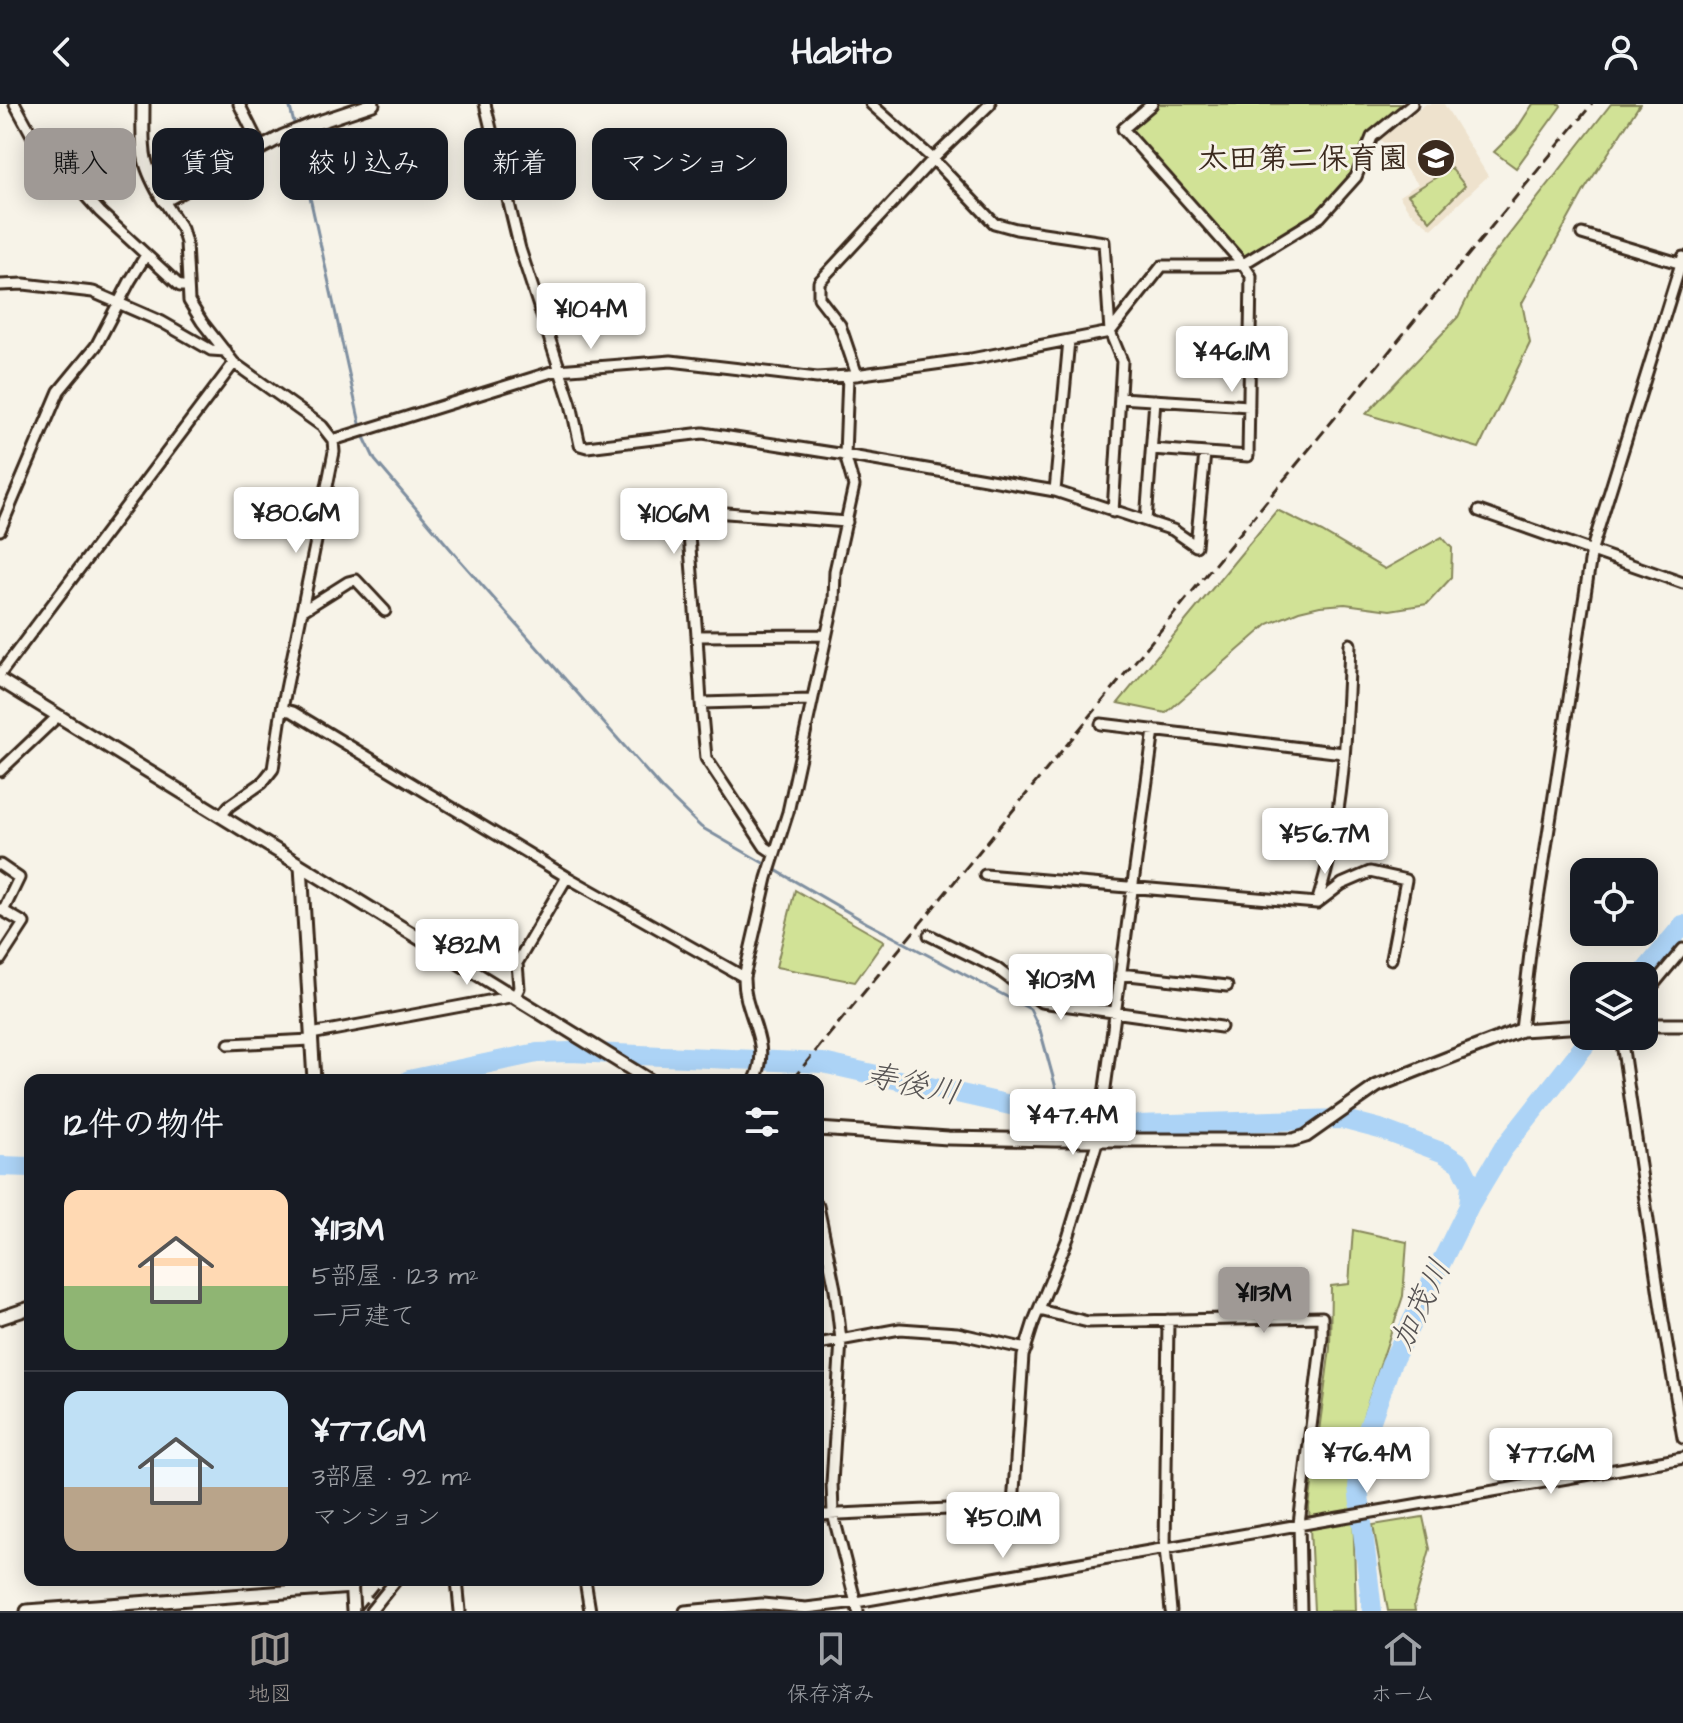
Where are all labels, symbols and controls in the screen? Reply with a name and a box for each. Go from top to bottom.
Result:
text: Habito [791,27,892,78]
icon: back [40,30,84,74]
icon: person [1599,30,1643,74]
chip: 購入 [24,128,136,200]
chip: 賃貸 [152,128,264,200]
chip: 絞り込み [280,128,448,200]
chip: 新着 [464,128,576,200]
chip: マンション [592,128,787,200]
school or university icon: 太田第二保育園 [1415,137,1457,179]
place label: 太田第二保育園 [1198,138,1408,180]
pin: ¥104M [535,283,647,351]
text: ¥104M [555,291,627,327]
pin: ¥46.1M [1167,326,1297,394]
text: ¥46.1M [1194,334,1270,370]
pin: ¥80.6M [231,487,361,555]
pin: ¥106M [618,488,730,556]
text: ¥80.6M [252,495,340,531]
text: ¥106M [638,496,710,532]
pin: ¥56.7M [1260,808,1390,876]
text: ¥56.7M [1280,816,1370,852]
map controls [1570,858,1658,1050]
button: locate [1570,858,1658,946]
pin: ¥82M [420,919,514,987]
text: ¥82M [433,927,501,963]
pin: ¥103M [1005,954,1117,1022]
text: ¥103M [1027,962,1095,998]
button: layers [1570,962,1658,1050]
water label: 寿後川 [861,1052,964,1116]
pin: ¥47.4M [1008,1089,1138,1157]
text: ¥47.4M [1028,1097,1118,1133]
icon: filters [740,1100,784,1144]
text: 12件の物件 [64,1101,224,1149]
text: ¥113M [312,1206,384,1254]
icon: home [128,1222,224,1318]
water label: 加茂川 [1380,1252,1463,1358]
text: 5部屋 · 123 m² [312,1258,479,1294]
pin: ¥113M [1208,1267,1320,1335]
text: ¥113M [1236,1275,1292,1311]
text: 一戸建て [312,1298,416,1334]
text: ¥77.6M [312,1407,426,1455]
icon: home [128,1423,224,1519]
pin: ¥76.4M [1302,1427,1432,1495]
pin: ¥77.6M [1486,1428,1616,1496]
text: ¥76.4M [1322,1435,1412,1471]
text: ¥77.6M [1507,1436,1595,1472]
text: 3部屋 · 92 m² [312,1459,472,1495]
pin: ¥50.1M [938,1492,1068,1560]
text: マンション [312,1499,441,1535]
text: ¥50.1M [964,1500,1042,1536]
tab: 地図 [248,1627,292,1710]
tab: 保存済み [787,1627,875,1710]
tab: ホーム [1370,1627,1435,1710]

